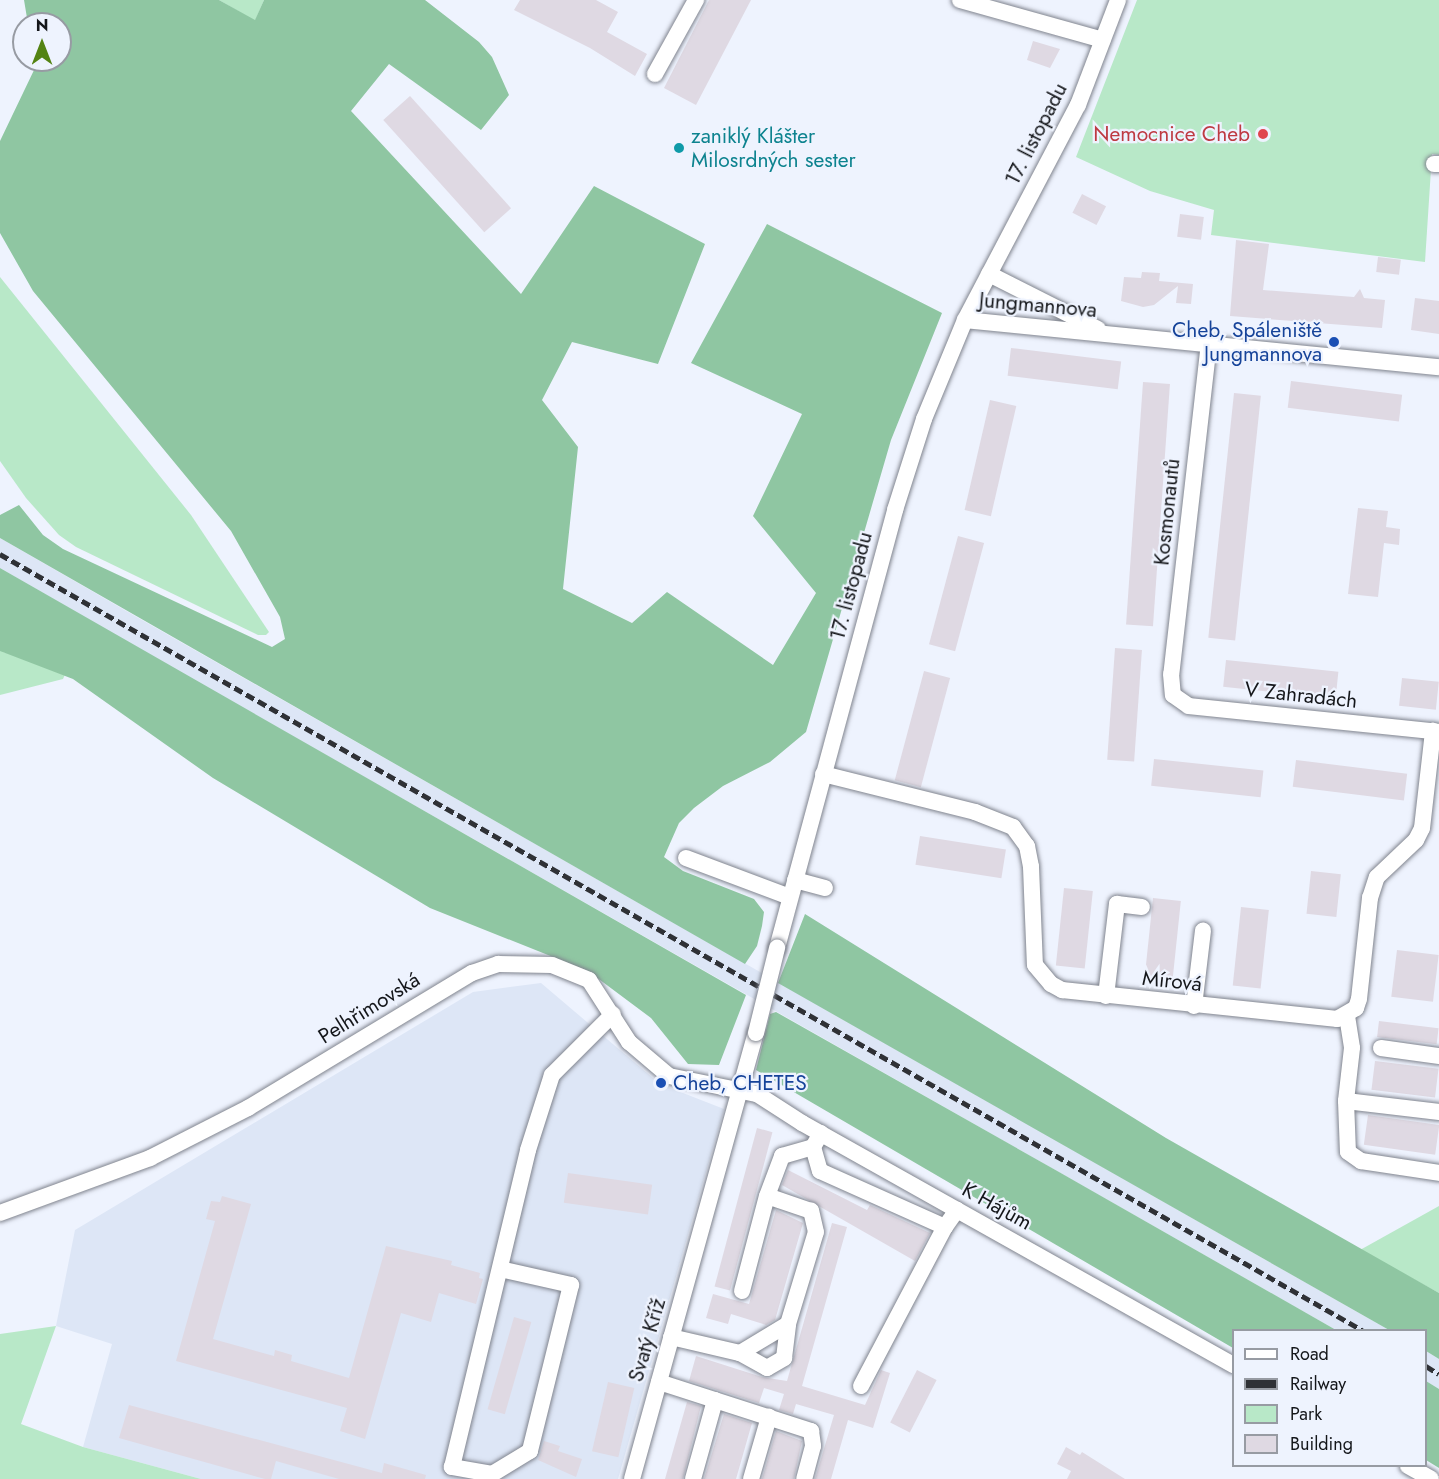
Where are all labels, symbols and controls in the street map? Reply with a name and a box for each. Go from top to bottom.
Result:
north arrow [12,12,72,72]
text: N [36,14,48,37]
street label: 17. listopadu [1000,79,1072,189]
place label: Nemocnice Cheb [1093,121,1250,147]
place label: zaniklý Klášter Milosrdných sester [691,123,856,173]
marker: Nemocnice Cheb [1254,125,1272,143]
marker: zaniklý Klášter Milosrdných sester [672,141,686,155]
street label: Jungmannova [978,287,1098,323]
place label: Cheb, Spáleniště Jungmannova [1172,317,1322,367]
marker: Cheb, Spáleniště Jungmannova [1327,335,1341,349]
street label: Kosmonautů [1149,457,1185,567]
street label: 17. listopadu [824,529,878,643]
street label: V Zahradách [1243,677,1359,713]
street label: Mírová [1141,965,1203,997]
street label: Pelhřimovská [314,967,424,1049]
place label: Cheb, CHETES [673,1070,807,1096]
marker: Cheb, CHETES [654,1076,668,1090]
street label: K Hájům [958,1177,1036,1235]
street label: Svatý Kříž [623,1295,671,1385]
legend [1232,1329,1427,1467]
text: Road [1290,1341,1329,1367]
text: Railway [1290,1371,1346,1397]
text: Park [1290,1401,1322,1427]
text: Building [1290,1431,1353,1457]

